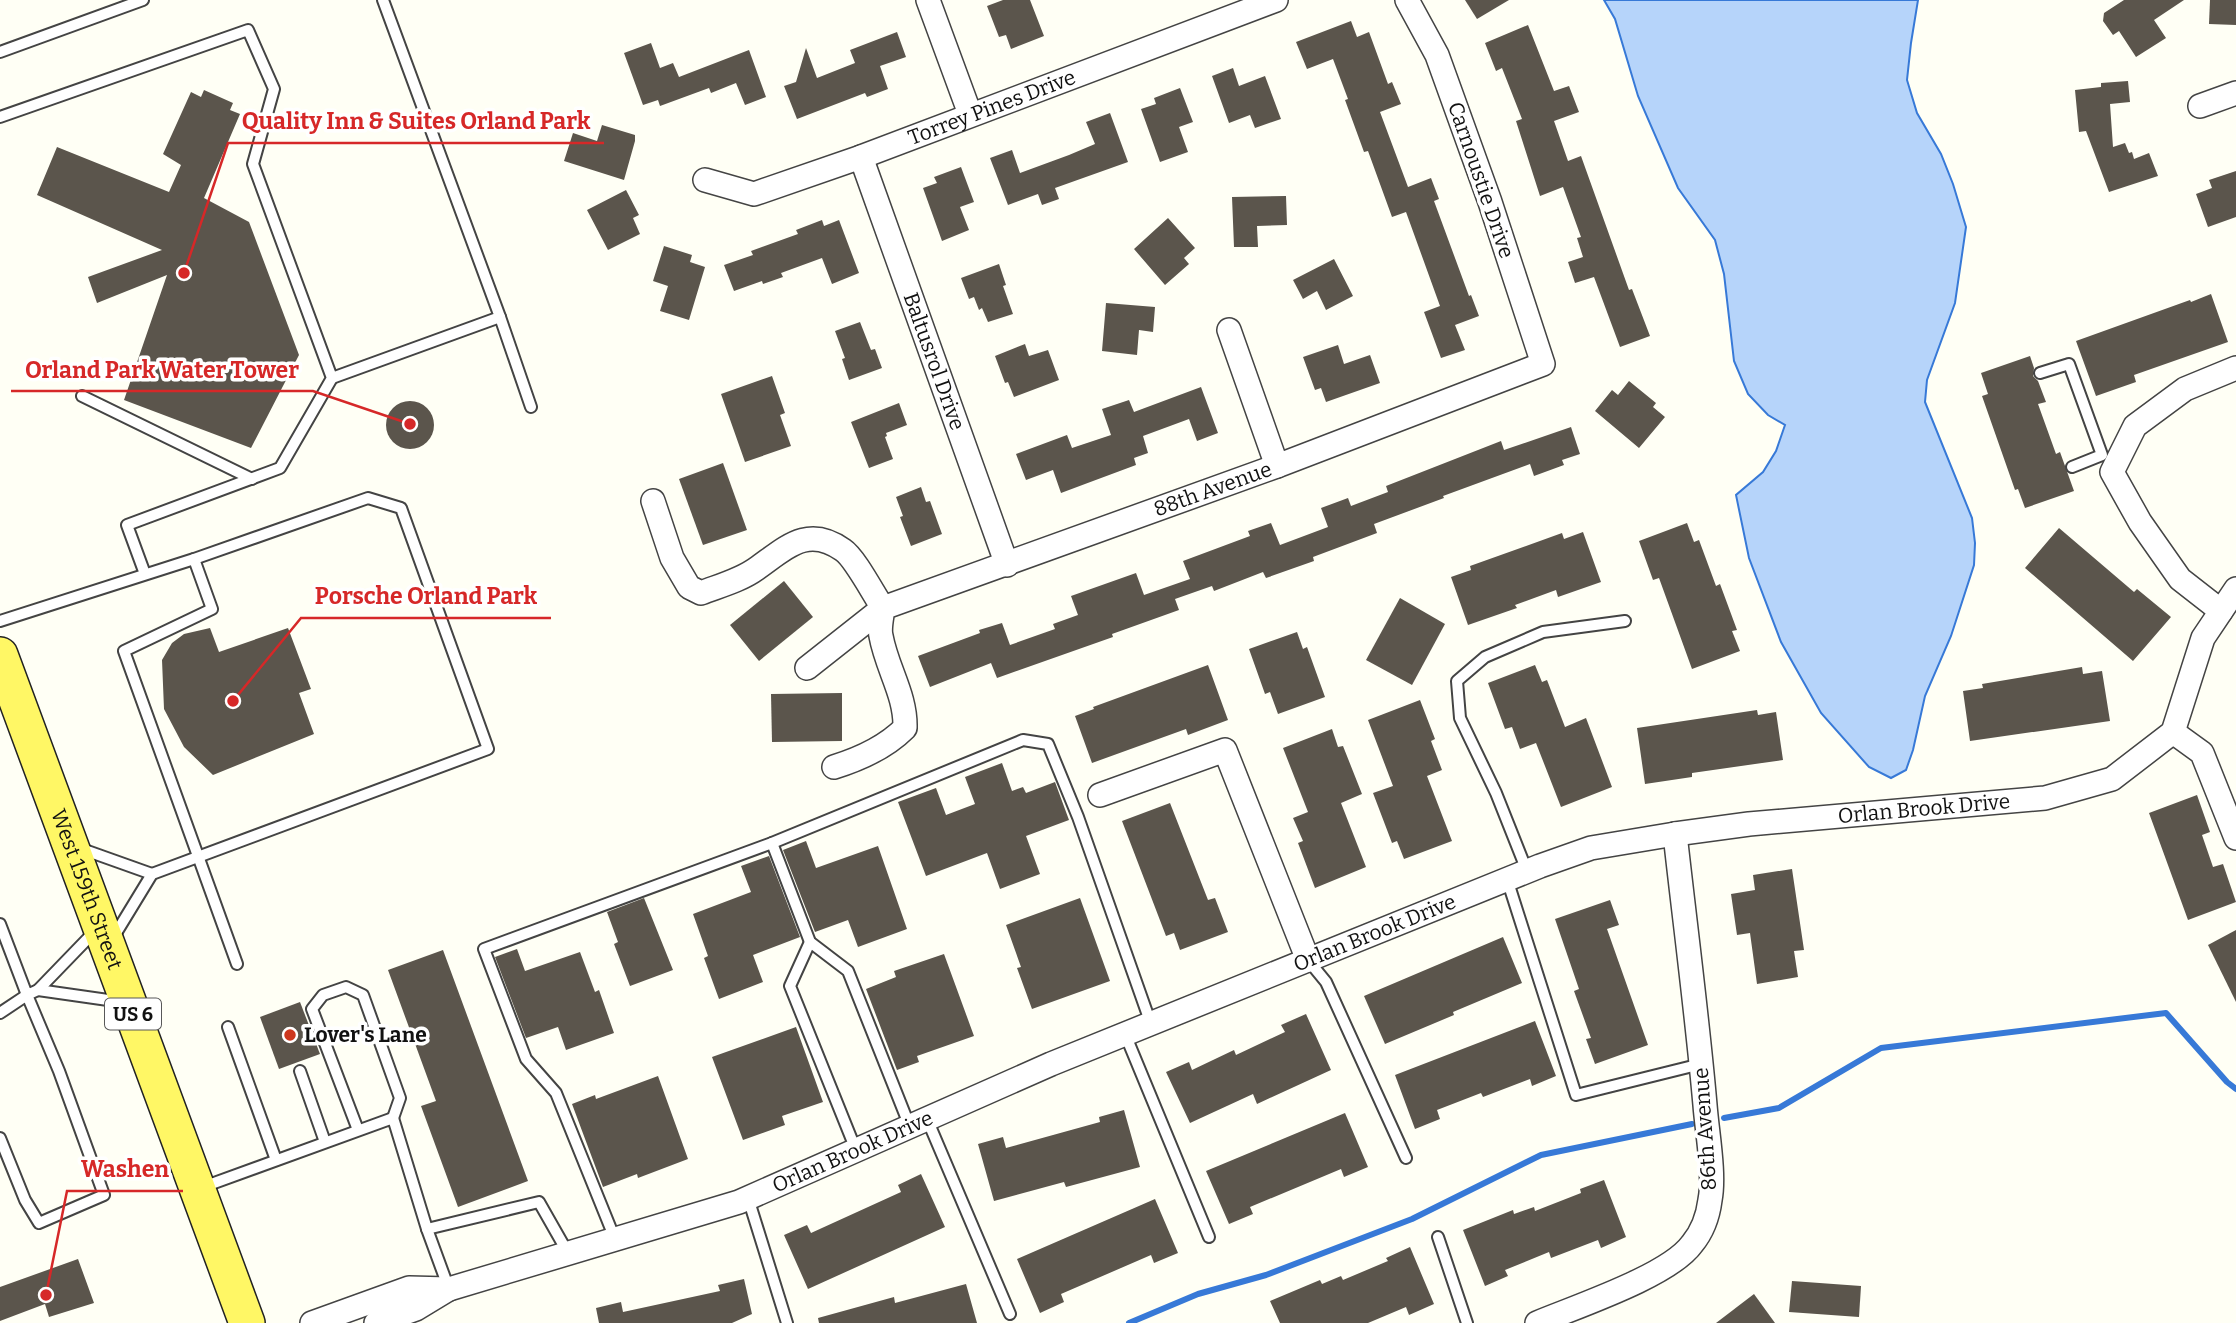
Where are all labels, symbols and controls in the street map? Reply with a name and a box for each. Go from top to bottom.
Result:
street label: Torrey Pines Drive [904,64,1079,151]
callout: Quality Inn & Suites Orland Park [228,99,604,143]
street label: Carnoustie Drive [1442,99,1520,261]
text: Quality Inn & Suites Orland Park [242,107,591,135]
street label: Baltusrol Drive [898,289,971,434]
callout: Orland Park Water Tower [11,347,313,391]
text: Orland Park Water Tower [25,356,299,384]
street label: 88th Avenue [1150,456,1275,522]
callout: Porsche Orland Park [301,574,551,618]
text: Porsche Orland Park [315,582,537,610]
street label: Orlan Brook Drive [1837,788,2011,829]
street label: West 159th Street [45,806,128,974]
street label: Orlan Brook Drive [1290,888,1460,977]
road number: US 6 [105,998,161,1030]
place label: Lover's Lane [304,1022,427,1048]
marker: Lover's Lane [282,1027,298,1043]
street label: 86th Avenue [1688,1067,1722,1191]
street label: Orlan Brook Drive [768,1105,937,1199]
callout: Washen [67,1147,183,1191]
text: Washen [81,1155,169,1183]

